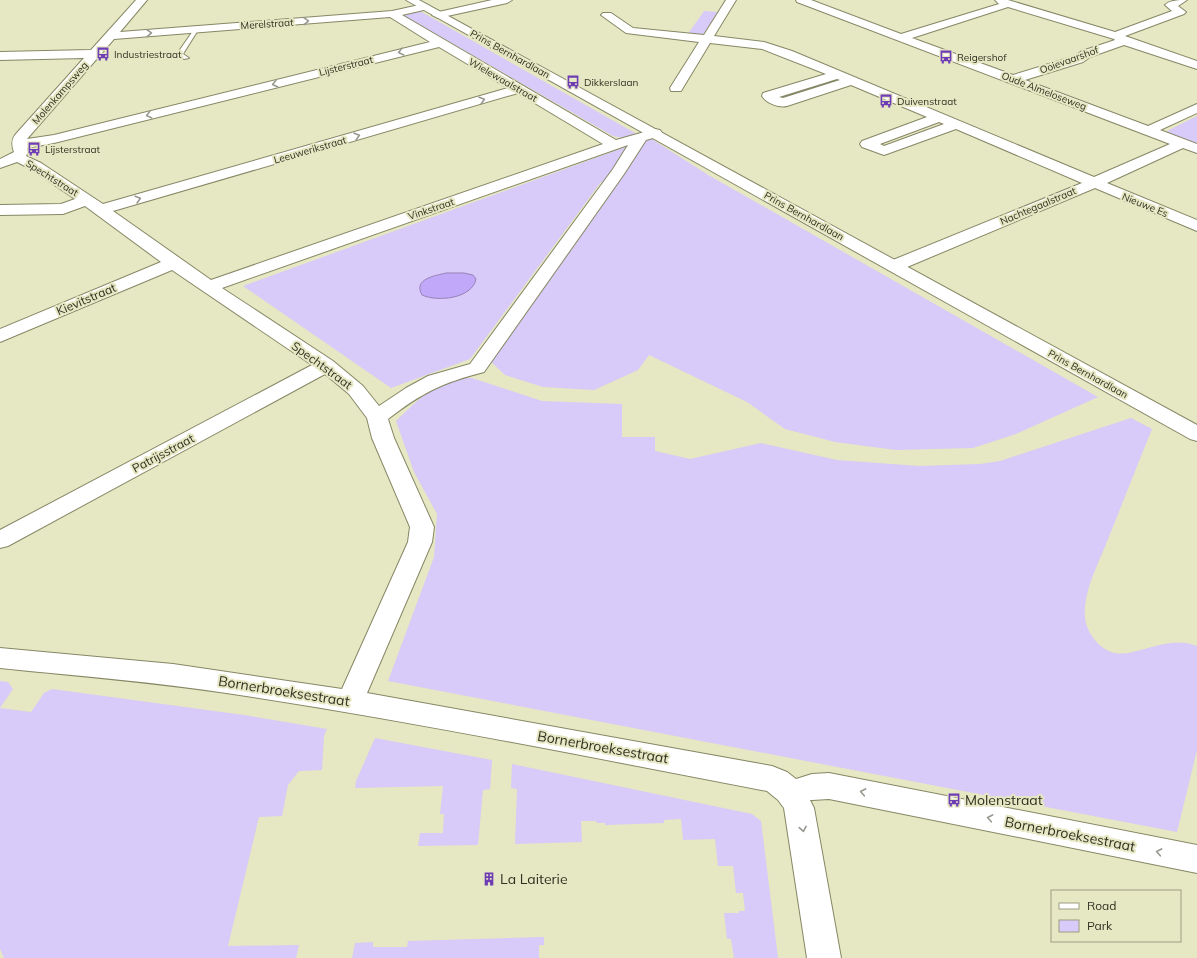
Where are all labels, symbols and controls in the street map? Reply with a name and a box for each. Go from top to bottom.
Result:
street label: Merelstraat [240,16,294,32]
one-way arrow [303,17,309,26]
street label: Prins Bernhardlaan [468,27,552,81]
one-way arrow [146,29,152,38]
street label: Ooievaarshof [1038,43,1101,77]
bus stop icon: Industriestraat [95,46,111,62]
place label: Industriestraat [114,48,182,61]
one-way arrow [398,48,404,56]
bus stop icon: Reigershof [938,49,954,65]
place label: Reigershof [957,51,1007,64]
street label: Lijsterstraat [318,53,375,79]
street label: Wielewaalstraat [466,55,540,105]
street label: Molenkampsweg [29,59,91,127]
street label: Oude Almeloseweg [1000,69,1088,113]
bus stop icon: Dikkerslaan [565,74,581,90]
place label: Dikkerslaan [584,76,638,89]
one-way arrow [272,79,278,87]
bus stop icon: Duivenstraat [878,93,894,109]
place label: Duivenstraat [897,95,957,108]
one-way arrow [479,96,486,105]
one-way arrow [146,110,153,119]
one-way arrow [354,132,361,141]
street label: Leeuwerikstraat [272,133,348,167]
bus stop icon: Lijsterstraat [26,141,42,157]
place label: Lijsterstraat [45,143,101,156]
street label: Spechtstraat [23,157,81,200]
street label: Nachtegaalstraat [998,184,1078,228]
street label: Prins Bernhardlaan [762,189,846,243]
street label: Nieuwe Es [1120,190,1170,220]
one-way arrow [134,195,141,204]
street label: Vinkstraat [406,195,456,223]
street label: Kievitstraat [54,280,118,318]
street label: Spechtstraat [289,338,355,392]
street label: Prins Bernhardlaan [1046,347,1130,401]
street label: Patrijsstraat [129,430,197,476]
street label: Bornerbroeksestraat [217,672,351,710]
street label: Bornerbroeksestraat [536,727,670,767]
one-way arrow [859,789,866,797]
place label: Molenstraat [965,791,1043,809]
bus stop icon: Molenstraat [946,792,962,808]
street label: Bornerbroeksestraat [1003,813,1137,856]
one-way arrow [987,814,993,822]
one-way arrow [798,826,807,833]
one-way arrow [1156,848,1162,856]
place label: La Laiterie [500,870,568,888]
building icon: La Laiterie [481,871,497,887]
legend [1051,890,1181,942]
text: Road [1087,898,1116,913]
text: Park [1087,918,1113,933]

